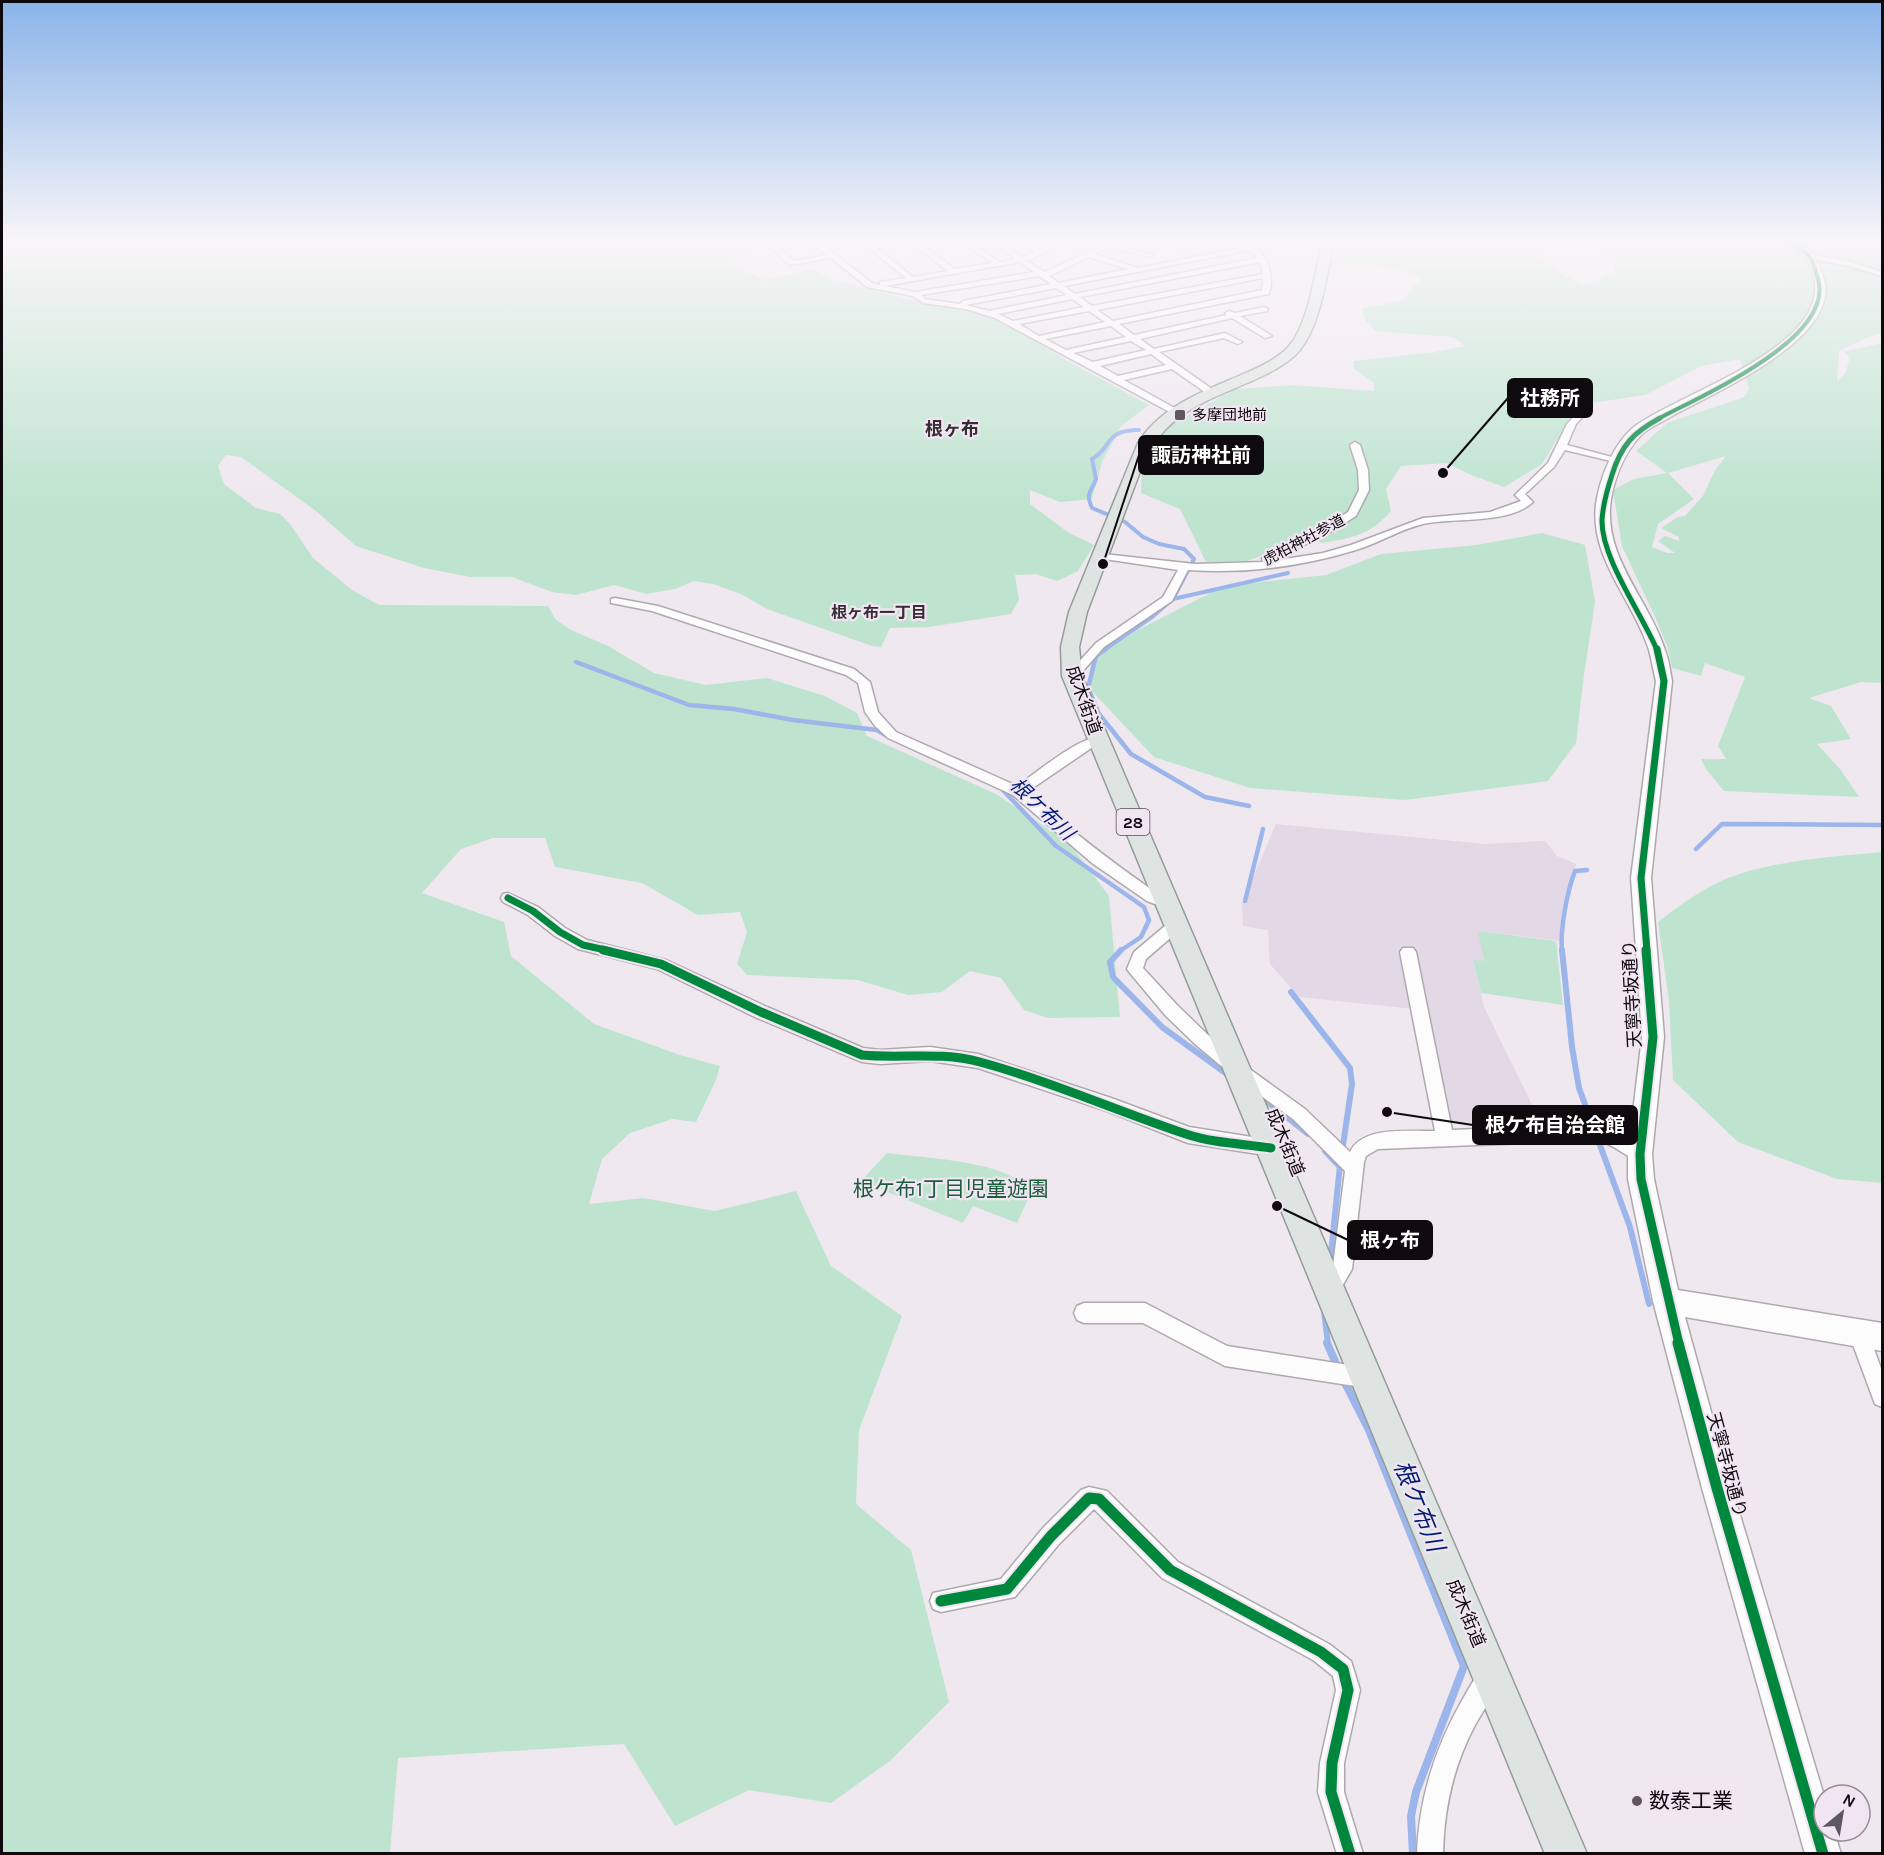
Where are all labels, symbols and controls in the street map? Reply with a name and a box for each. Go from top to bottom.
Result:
callout: 社務所 [1508,379,1592,417]
text: 社務所 [1520,387,1580,410]
place label: 多摩団地前 [1192,406,1267,424]
marker: 多摩団地前 [1173,408,1187,422]
district label: 根ヶ布 [925,418,979,440]
callout: 諏訪神社前 [1139,436,1263,474]
text: 諏訪神社前 [1151,444,1251,467]
street label: 虎柏神社参道 [1260,511,1348,569]
district label: 根ヶ布一丁目 [831,603,927,622]
street label: 成木街道 [1062,662,1106,738]
water label: 根ケ布川 [1005,773,1080,846]
road number: 28 [1116,809,1150,835]
street label: 天寧寺坂通り [1618,939,1646,1049]
street label: 成木街道 [1261,1105,1309,1179]
callout: 根ケ布自治会館 [1473,1106,1637,1144]
text: 根ケ布自治会館 [1485,1114,1625,1137]
park label: 根ケ布1丁目児童遊園 [853,1177,1049,1201]
callout: 根ヶ布 [1348,1221,1432,1259]
text: 根ヶ布 [1360,1229,1420,1252]
street label: 天寧寺坂通り [1702,1410,1752,1520]
water label: 根ケ布川 [1388,1456,1451,1559]
street label: 成木街道 [1442,1576,1490,1650]
north arrow [1812,1783,1872,1843]
place label: 数泰工業 [1649,1789,1733,1813]
text: N [1840,1789,1859,1812]
marker: 数泰工業 [1630,1794,1644,1808]

